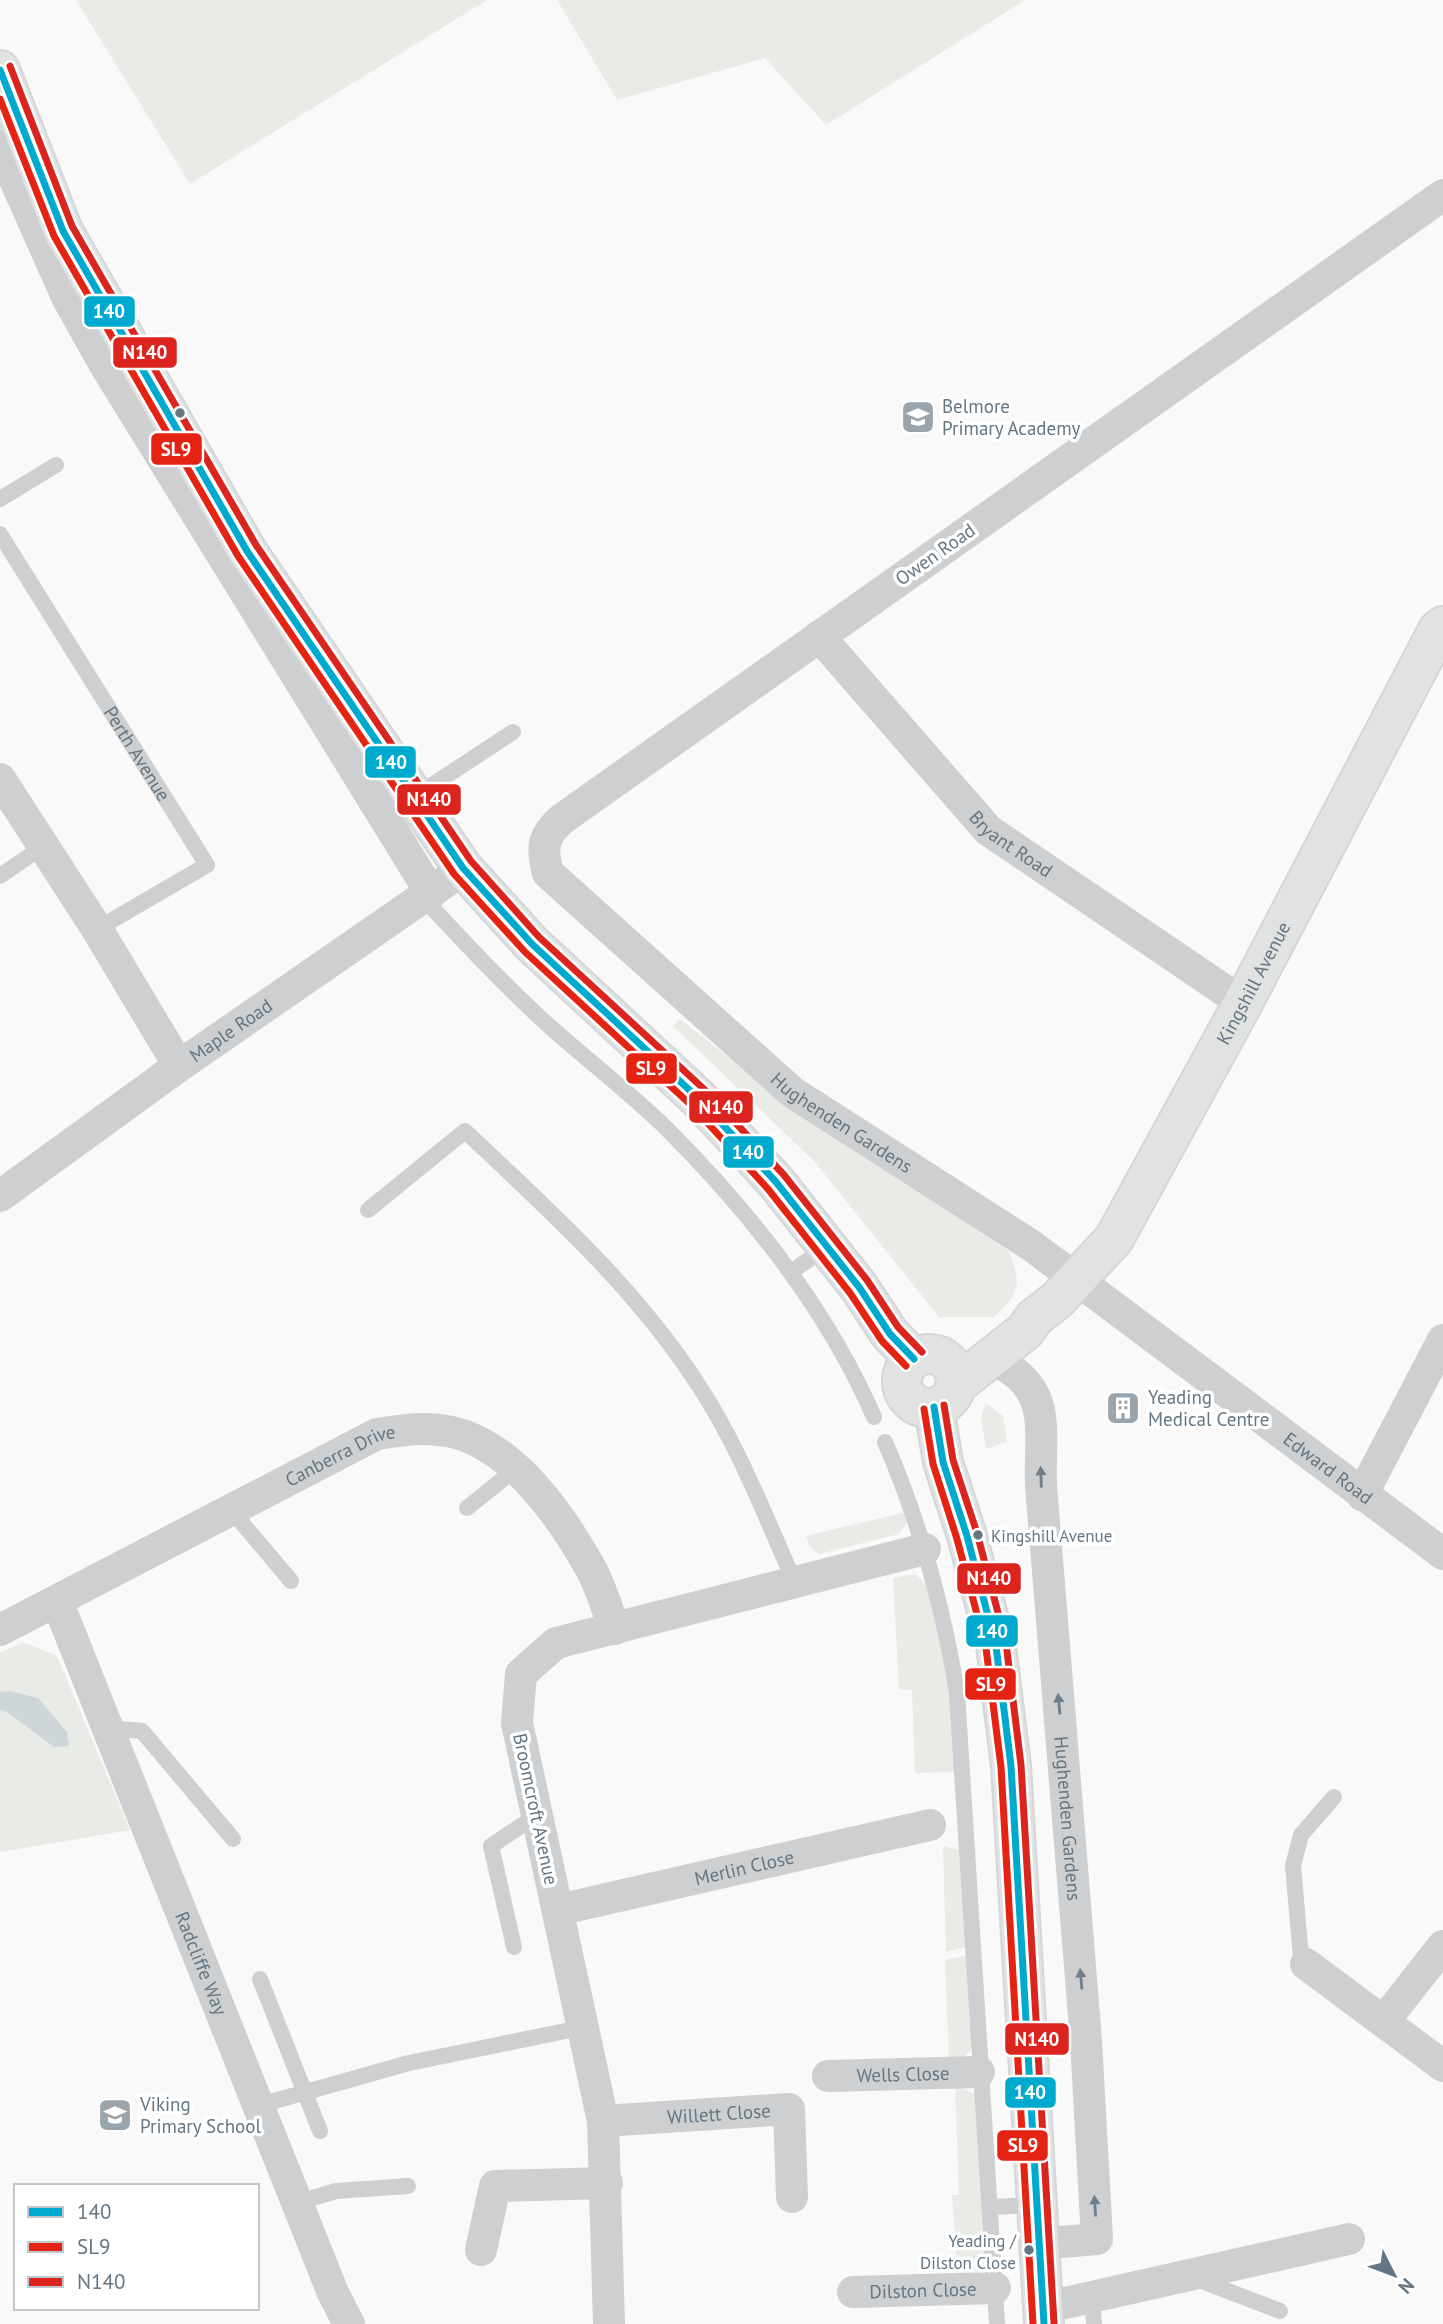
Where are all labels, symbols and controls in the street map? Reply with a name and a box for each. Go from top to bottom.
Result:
line badge: 140 [83,295,136,328]
text: 140 [93,299,125,323]
line badge: N140 [112,336,178,369]
text: N140 [123,340,168,364]
place label: Belmore Primary Academy [942,394,1081,440]
school or university icon: Belmore Primary Academy [899,398,937,436]
unlabelled marker [173,406,187,420]
line badge: SL9 [150,432,203,466]
text: SL9 [161,437,191,461]
street label: Owen Road [890,518,980,590]
street label: Perth Avenue [99,702,176,805]
line badge: 140 [364,745,417,779]
text: 140 [375,750,407,774]
line badge: N140 [396,783,462,816]
text: N140 [407,787,452,811]
street label: Bryant Road [964,805,1057,882]
street label: Kingshill Avenue [1211,917,1296,1049]
street label: Maple Road [185,993,277,1067]
line badge: SL9 [625,1052,678,1085]
text: SL9 [636,1056,666,1080]
street label: Hughenden Gardens [766,1067,917,1178]
line badge: N140 [688,1090,754,1124]
text: N140 [699,1095,744,1119]
line badge: 140 [722,1135,775,1169]
text: 140 [732,1140,764,1164]
place label: Yeading Medical Centre [1148,1385,1269,1431]
building icon: Yeading Medical Centre [1104,1389,1142,1427]
street label: Canberra Drive [281,1419,397,1492]
street label: Edward Road [1279,1427,1378,1509]
one-way arrow [1035,1466,1046,1488]
place label: Kingshill Avenue [991,1525,1112,1547]
marker: Kingshill Avenue [971,1528,985,1542]
line badge: N140 [956,1562,1022,1595]
text: N140 [967,1566,1012,1590]
line badge: 140 [965,1614,1019,1648]
text: 140 [976,1619,1008,1643]
line badge: SL9 [964,1667,1017,1701]
text: SL9 [976,1672,1006,1696]
one-way arrow [1053,1692,1064,1714]
street label: Broomcroft Avenue [508,1731,564,1887]
street label: Hughenden Gardens [1049,1735,1087,1902]
street label: Merlin Close [692,1844,796,1890]
street label: Radcliffe Way [170,1908,233,2019]
one-way arrow [1075,1968,1086,1990]
line badge: N140 [1004,2022,1070,2056]
text: N140 [1015,2027,1060,2051]
street label: Wells Close [856,2061,950,2087]
line badge: 140 [1004,2076,1057,2109]
text: 140 [1014,2080,1046,2104]
place label: Viking Primary School [139,2092,261,2138]
school or university icon: Viking Primary School [96,2096,134,2134]
street label: Willett Close [666,2098,771,2129]
line badge: SL9 [996,2129,1049,2162]
text: SL9 [1008,2133,1038,2157]
legend [14,2184,259,2310]
one-way arrow [1089,2195,1100,2217]
text: 140 [77,2198,111,2225]
place label: Yeading / Dilston Close [920,2230,1017,2274]
text: SL9 [77,2233,110,2260]
north arrow [1359,2240,1429,2310]
marker: Yeading / Dilston Close [1022,2243,1036,2257]
text: N140 [77,2268,125,2295]
text: N [1394,2274,1420,2299]
street label: Dilston Close [869,2277,977,2304]

